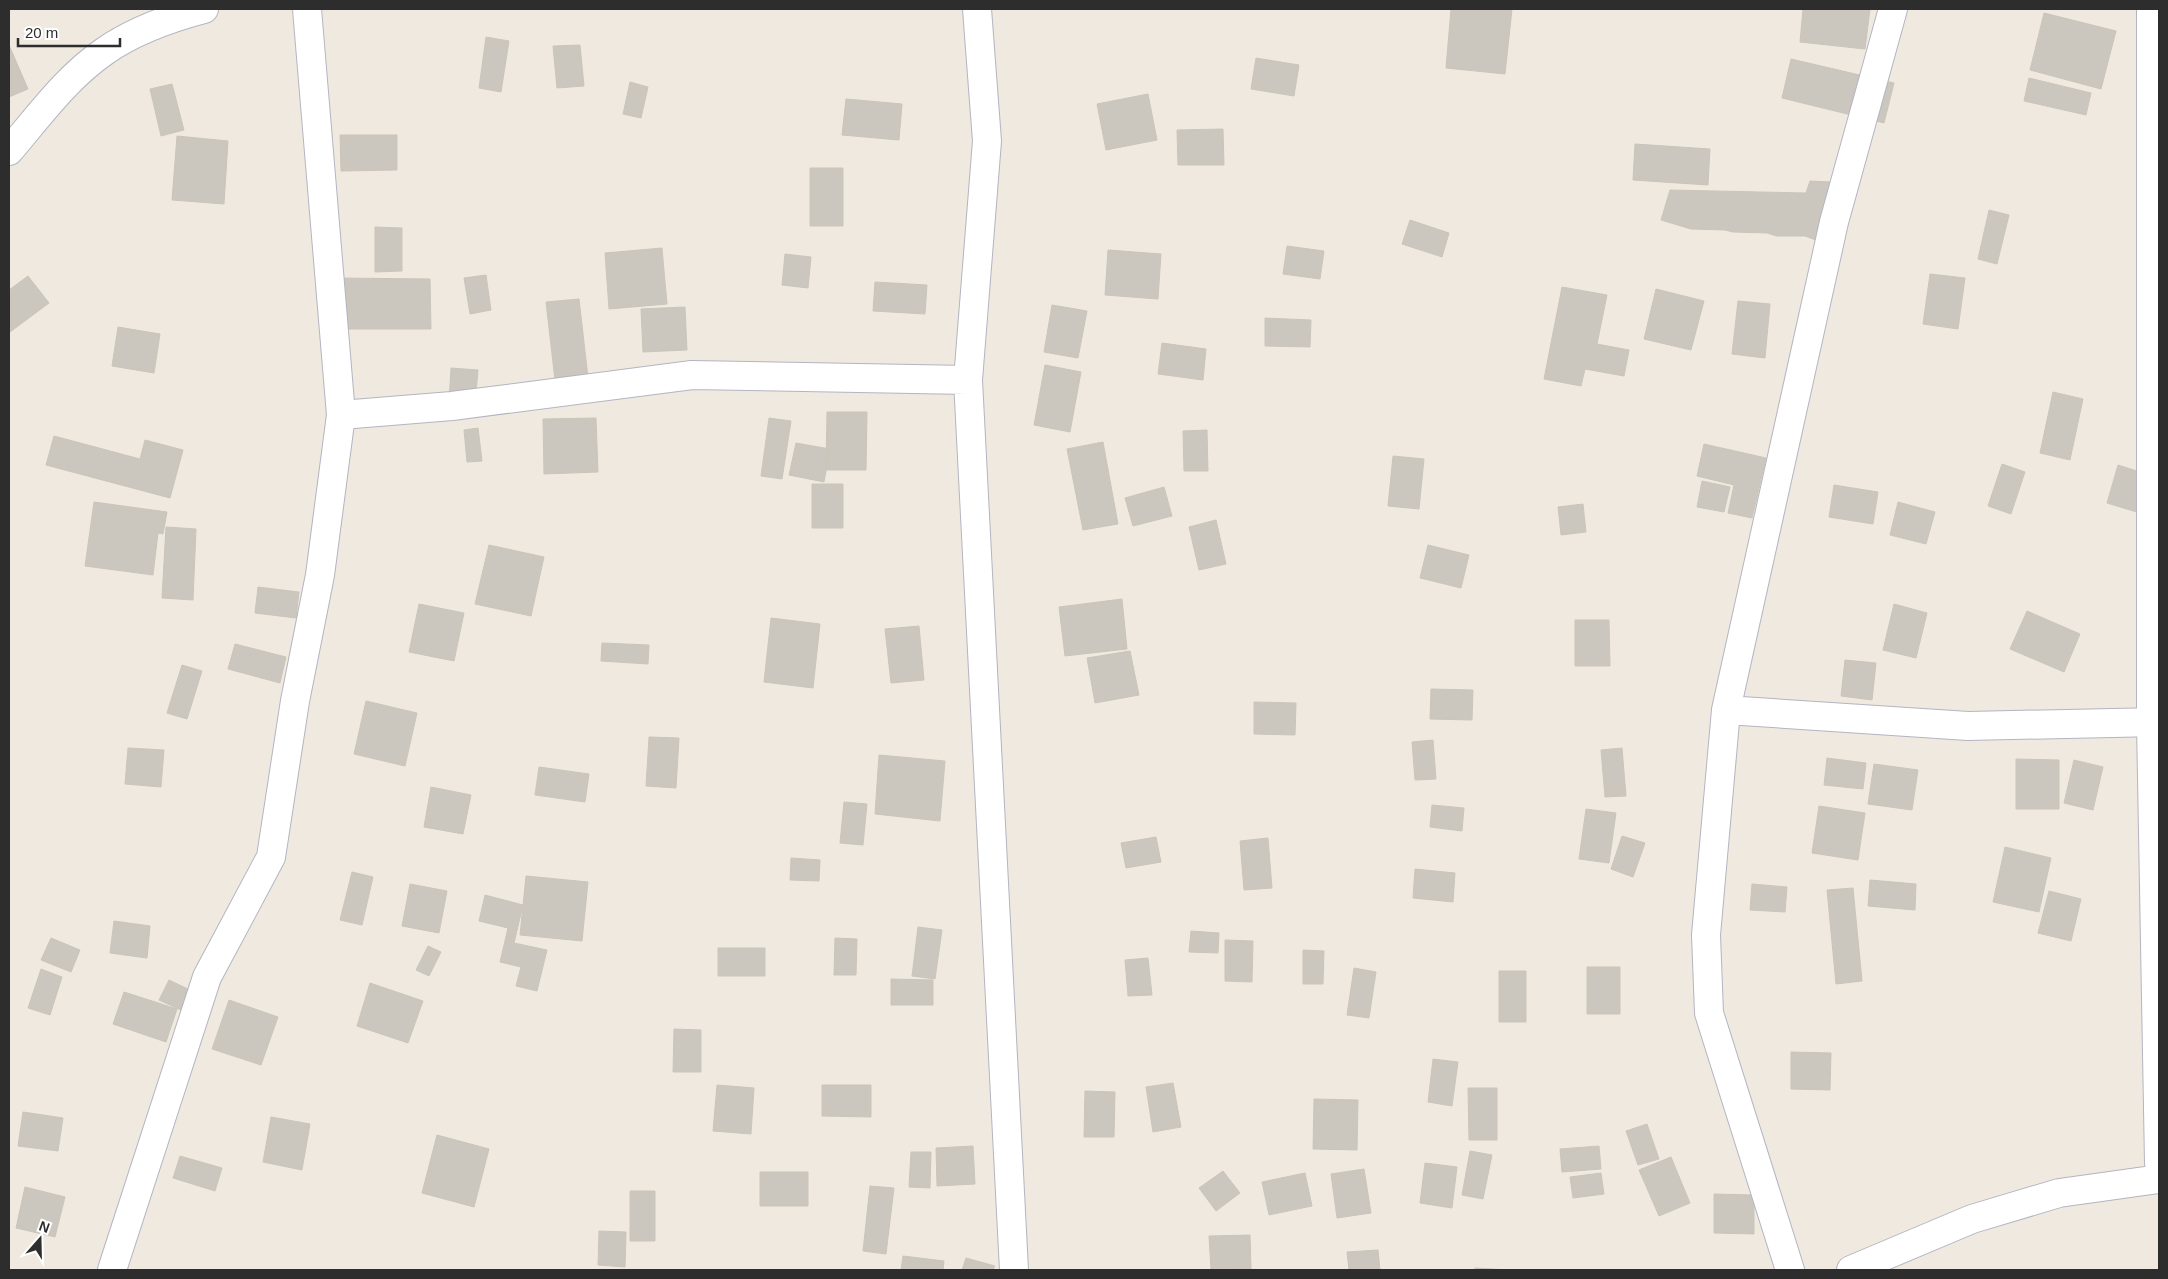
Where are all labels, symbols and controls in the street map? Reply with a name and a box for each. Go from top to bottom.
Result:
scale bar [18,15,120,47]
text: 20 m [25,24,58,41]
north arrow [15,1214,65,1264]
text: N [37,1218,52,1236]

